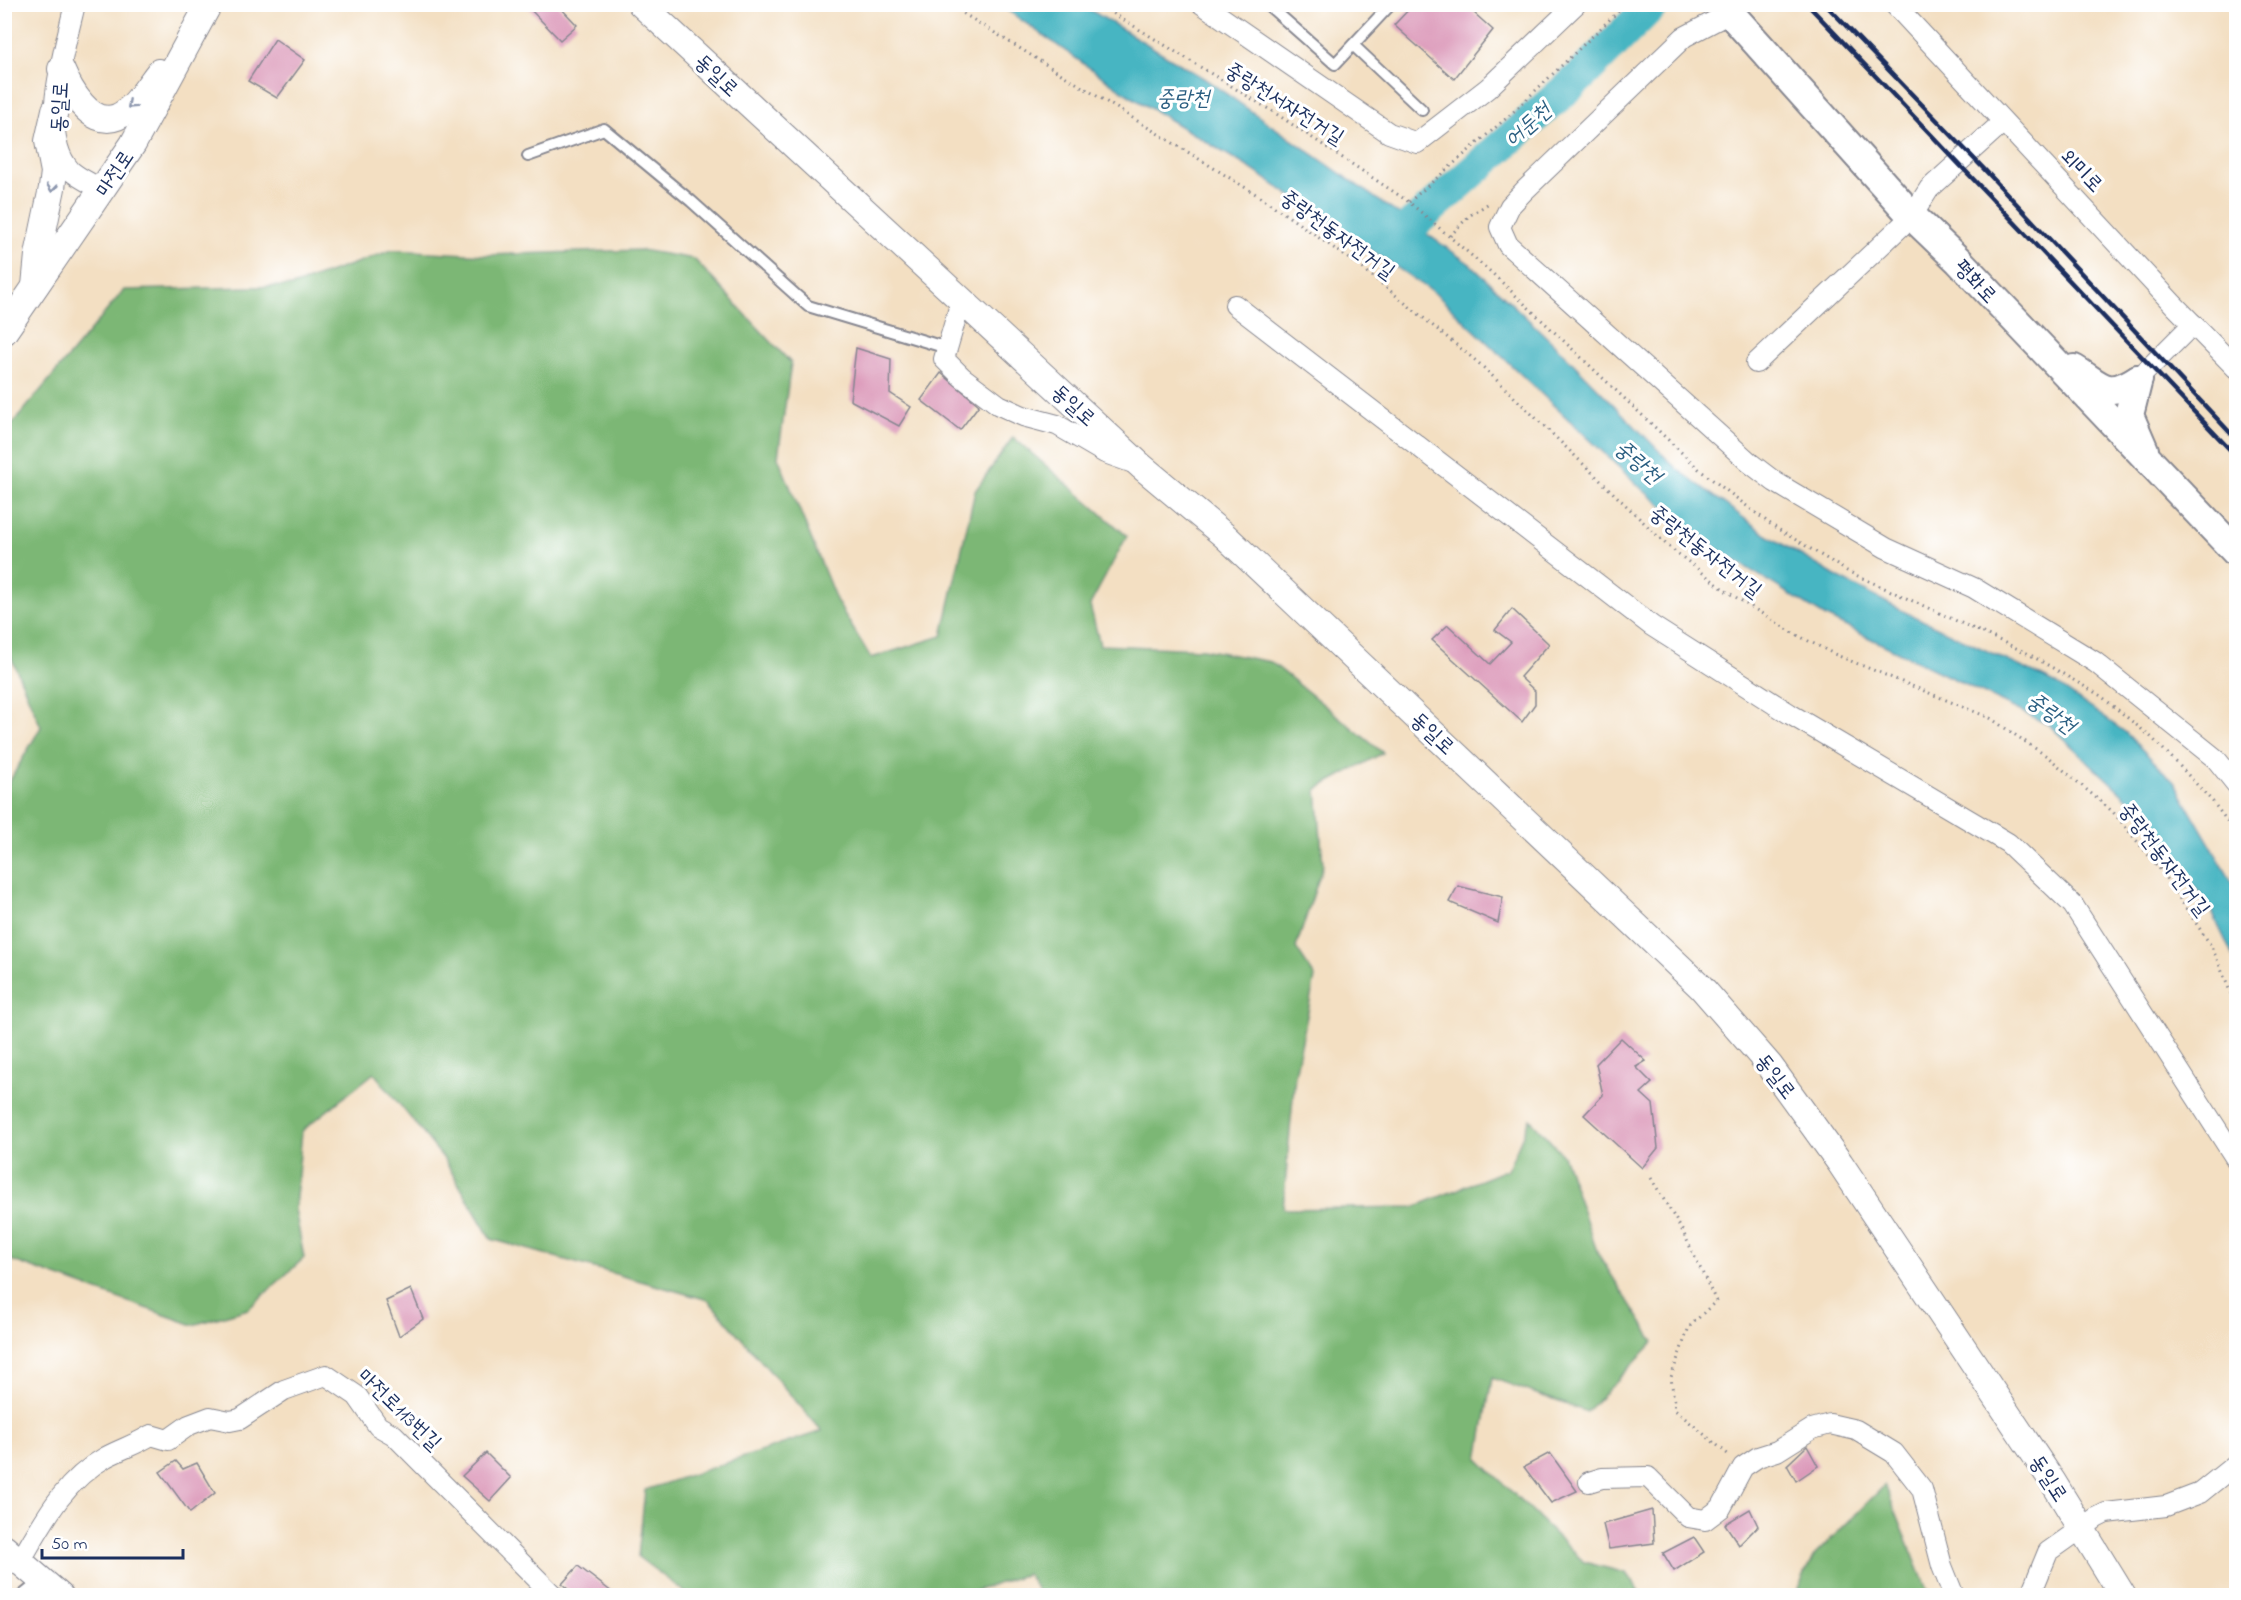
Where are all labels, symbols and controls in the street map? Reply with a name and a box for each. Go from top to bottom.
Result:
street label: 동일로 [687,48,744,105]
street label: 중랑천서자전거길 [1219,56,1349,153]
street label: 동일로 [45,81,77,133]
water label: 중랑천 [1156,84,1212,116]
water label: 어둔천 [1499,95,1561,156]
one-way arrow [127,98,138,109]
street label: 외미로 [2052,143,2109,200]
street label: 마전로 [89,145,142,204]
one-way arrow [46,183,59,192]
street label: 중랑천동자전거길 [1273,184,1400,288]
street label: 평화로 [1946,254,2003,311]
street label: 동일로 [1044,378,1102,435]
water label: 중랑천 [1606,434,1669,494]
street label: 중랑천동자전거길 [1642,499,1767,606]
water label: 중랑천 [2019,686,2083,744]
street label: 동일로 [1403,706,1460,763]
street label: 중랑천동자전거길 [2111,797,2216,923]
street label: 동일로 [1747,1048,1802,1106]
street label: 마전로113번길 [350,1363,447,1458]
street label: 동일로 [2021,1450,2074,1509]
scale bar [42,1522,183,1560]
text: 50 m [51,1532,88,1558]

